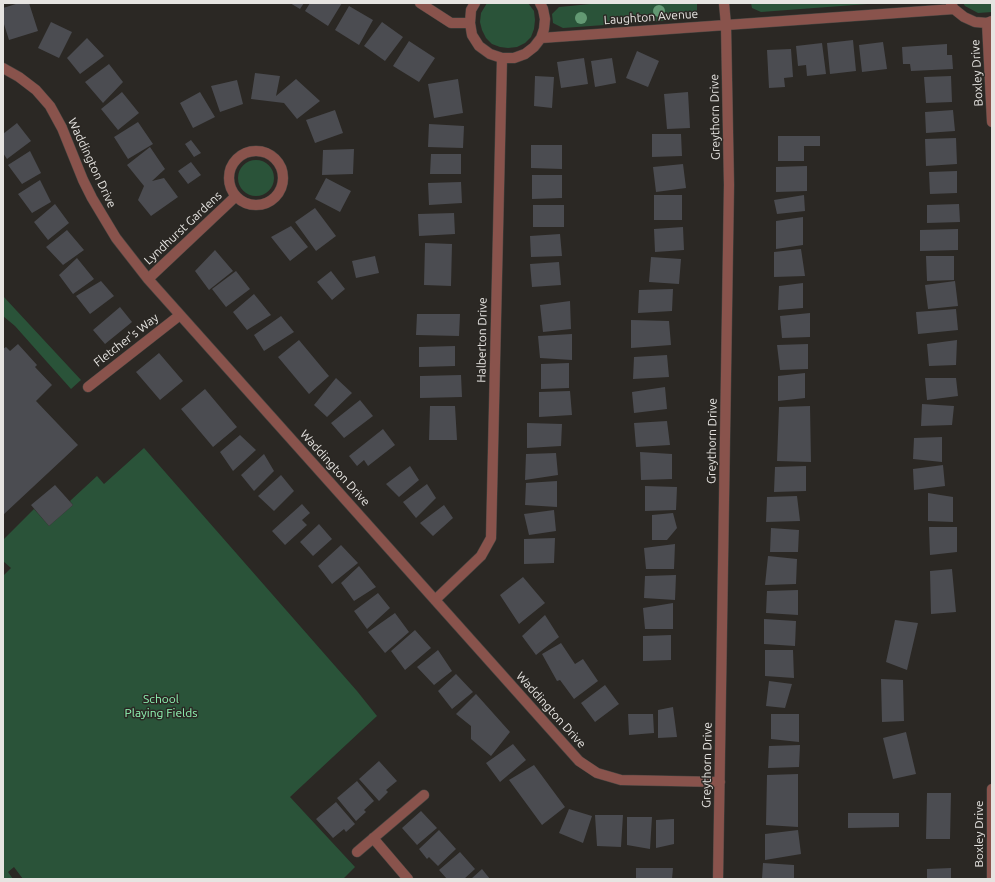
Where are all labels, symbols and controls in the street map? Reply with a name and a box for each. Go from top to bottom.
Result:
street label: Laughton Avenue [603,7,699,27]
street label: Boxley Drive [968,39,986,107]
street label: Greythorn Drive [707,74,723,160]
street label: Waddington Drive [65,116,119,210]
street label: Lyndhurst Gardens [141,188,225,268]
street label: Halberton Drive [474,297,490,383]
street label: Fletcher's Way [91,310,161,370]
street label: Greythorn Drive [704,398,720,484]
street label: Waddington Drive [297,427,373,509]
street label: Waddington Drive [513,669,589,751]
park label: School Playing Fields [125,692,197,720]
street label: Greythorn Drive [699,722,715,808]
street label: Boxley Drive [972,800,986,868]

